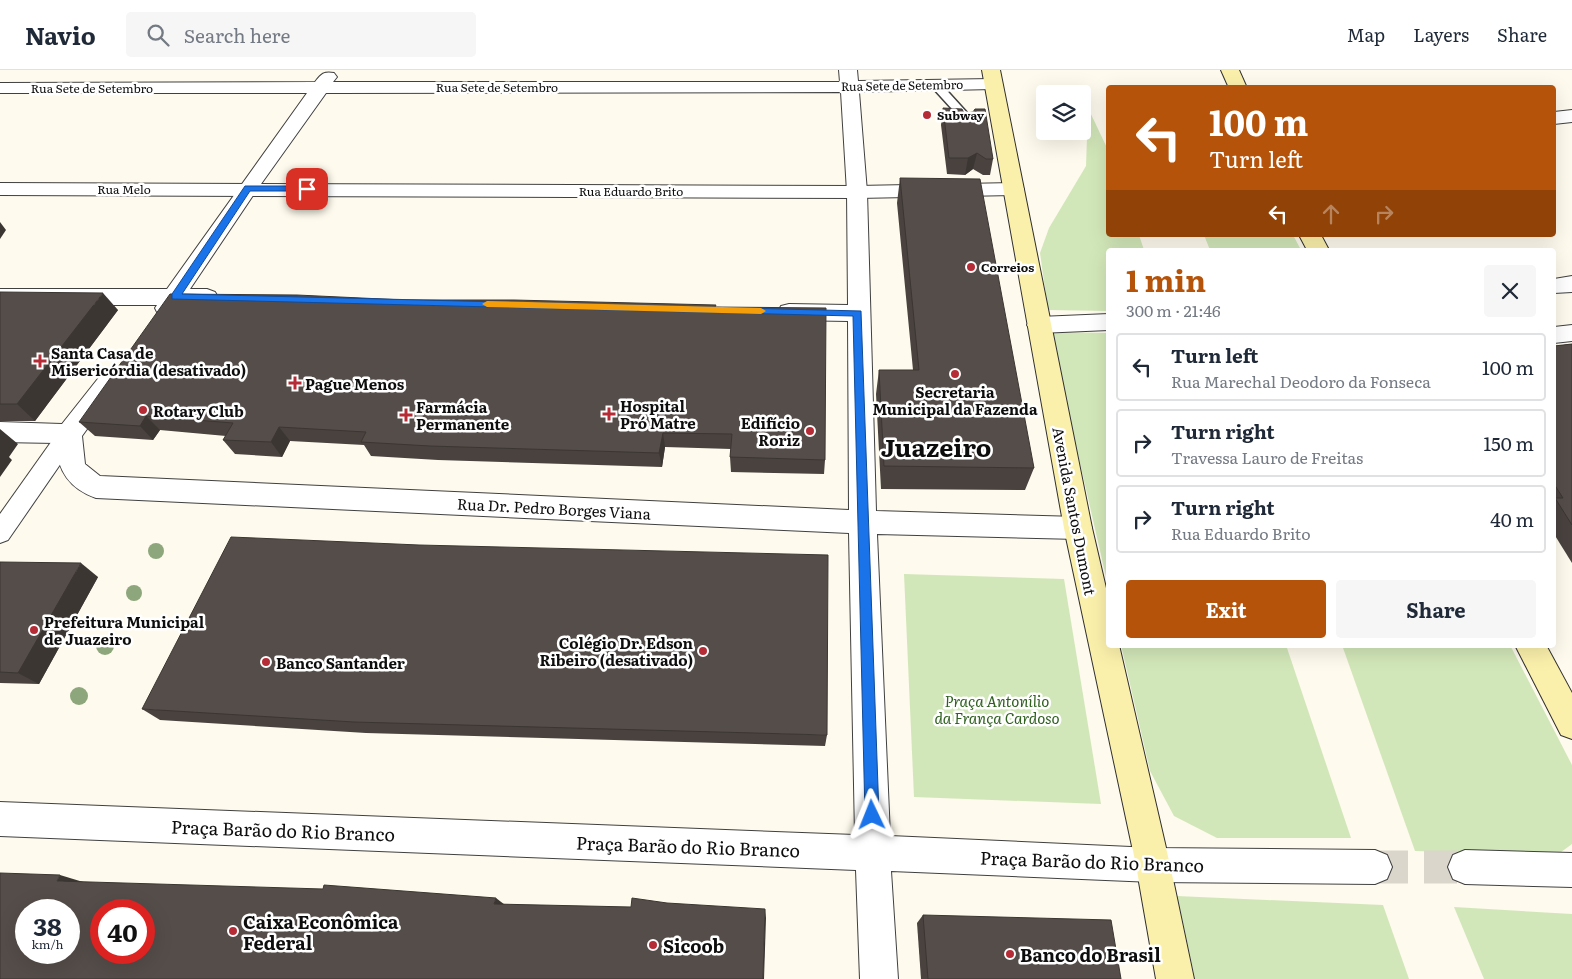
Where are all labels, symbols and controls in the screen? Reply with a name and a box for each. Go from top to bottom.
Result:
search box [126,12,476,57]
text: Navio [25,17,96,52]
icon: search [144,21,172,49]
text: Search here [184,21,290,49]
text: Map [1347,21,1385,48]
text: Layers [1413,21,1469,48]
text: Share [1497,21,1547,48]
street label: Rua Sete de Setembro [841,75,963,95]
street label: Rua Sete de Setembro [436,78,558,96]
street label: Rua Sete de Setembro [31,79,153,97]
map controls [1036,85,1091,140]
button: layers [1036,85,1091,140]
text: 100 m [1209,95,1309,147]
icon: left [1126,105,1191,170]
place label: Subway [937,106,985,124]
marker: Subway [921,109,933,121]
text: Turn left [1209,142,1303,175]
pin [286,168,328,210]
icon: arrive [293,175,321,203]
street label: Rua Melo [97,180,151,198]
street label: Rua Eduardo Brito [579,182,683,200]
icon: left [1264,200,1292,228]
icon: ahead [1317,200,1345,228]
icon: right [1370,200,1398,228]
text: 1 min [1126,257,1206,301]
place label: Correios [981,258,1034,276]
marker: Correios [965,261,977,273]
button: close [1484,265,1536,317]
text: 300 m · 21:46 [1126,298,1221,322]
place label: Santa Casa de Misericórdia (desativado) [51,341,246,381]
text: Turn left [1171,341,1258,369]
icon: left [1128,353,1156,381]
text: 100 m [1482,353,1534,381]
marker: Santa Casa de Misericórdia (desativado) [33,354,47,368]
marker: Secretaria Municipal da Fazenda [949,368,961,380]
text: Rua Marechal Deodoro da Fonseca [1171,369,1431,393]
place label: Pague Menos [305,372,405,395]
marker: Pague Menos [289,377,301,389]
place label: Secretaria Municipal da Fazenda [872,380,1038,420]
place label: Hospital Pró Matre [620,394,696,434]
place label: Farmácia Permanente [416,395,510,435]
place label: Rotary Club [153,399,244,422]
marker: Rotary Club [137,404,149,416]
marker: Hospital Pró Matre [602,407,616,421]
marker: Farmácia Permanente [400,409,412,421]
place label: Edifício Roriz [741,411,800,451]
text: Turn right [1171,417,1275,445]
marker: Edifício Roriz [804,425,816,437]
street label: Avenida Santos Dumont [1047,425,1103,597]
district label: Juazeiro [881,428,991,465]
icon: right [1128,429,1156,457]
text: 150 m [1483,429,1534,457]
text: Travessa Lauro de Freitas [1171,445,1363,469]
street label: Rua Dr. Pedro Borges Viana [456,491,652,525]
text: Turn right [1171,493,1275,521]
icon: right [1128,505,1156,533]
text: 40 m [1490,505,1534,533]
text: Rua Eduardo Brito [1171,521,1311,545]
button: Exit [1126,580,1326,638]
button: Share [1336,580,1536,638]
place label: Prefeitura Municipal de Juazeiro [44,610,205,650]
marker: Prefeitura Municipal de Juazeiro [28,624,40,636]
place label: Colégio Dr. Edson Ribeiro (desativado) [539,631,694,671]
marker: Colégio Dr. Edson Ribeiro (desativado) [697,645,709,657]
place label: Banco Santander [276,651,405,674]
marker: Banco Santander [260,656,272,668]
park label: Praça Antonílio da França Cardoso [934,689,1060,729]
position arrow [845,788,897,840]
street label: Praça Barão do Rio Branco [170,813,396,847]
street label: Praça Barão do Rio Branco [575,829,801,863]
street label: Praça Barão do Rio Branco [979,844,1205,878]
speed limit sign: 40 [90,899,155,964]
text: 38 [33,907,62,944]
place label: Caixa Econômica Federal [243,908,399,956]
marker: Caixa Econômica Federal [227,925,239,937]
place label: Sicoob [663,932,724,959]
text: km/h [32,935,63,953]
marker: Sicoob [647,939,659,951]
place label: Banco do Brasil [1020,941,1161,968]
marker: Banco do Brasil [1004,948,1016,960]

